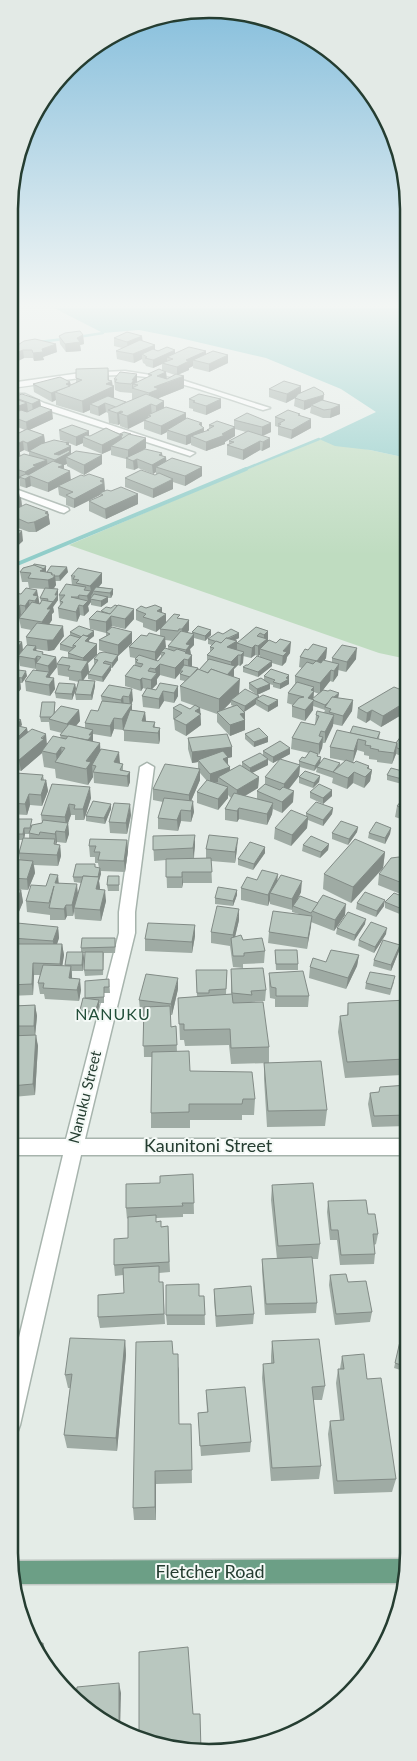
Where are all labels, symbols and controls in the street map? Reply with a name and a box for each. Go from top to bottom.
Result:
district label: NANUKU [75,1004,151,1023]
street label: Nanuku Street [64,1048,104,1145]
street label: Kaunitoni Street [144,1134,273,1156]
street label: Fletcher Road [156,1560,264,1582]

